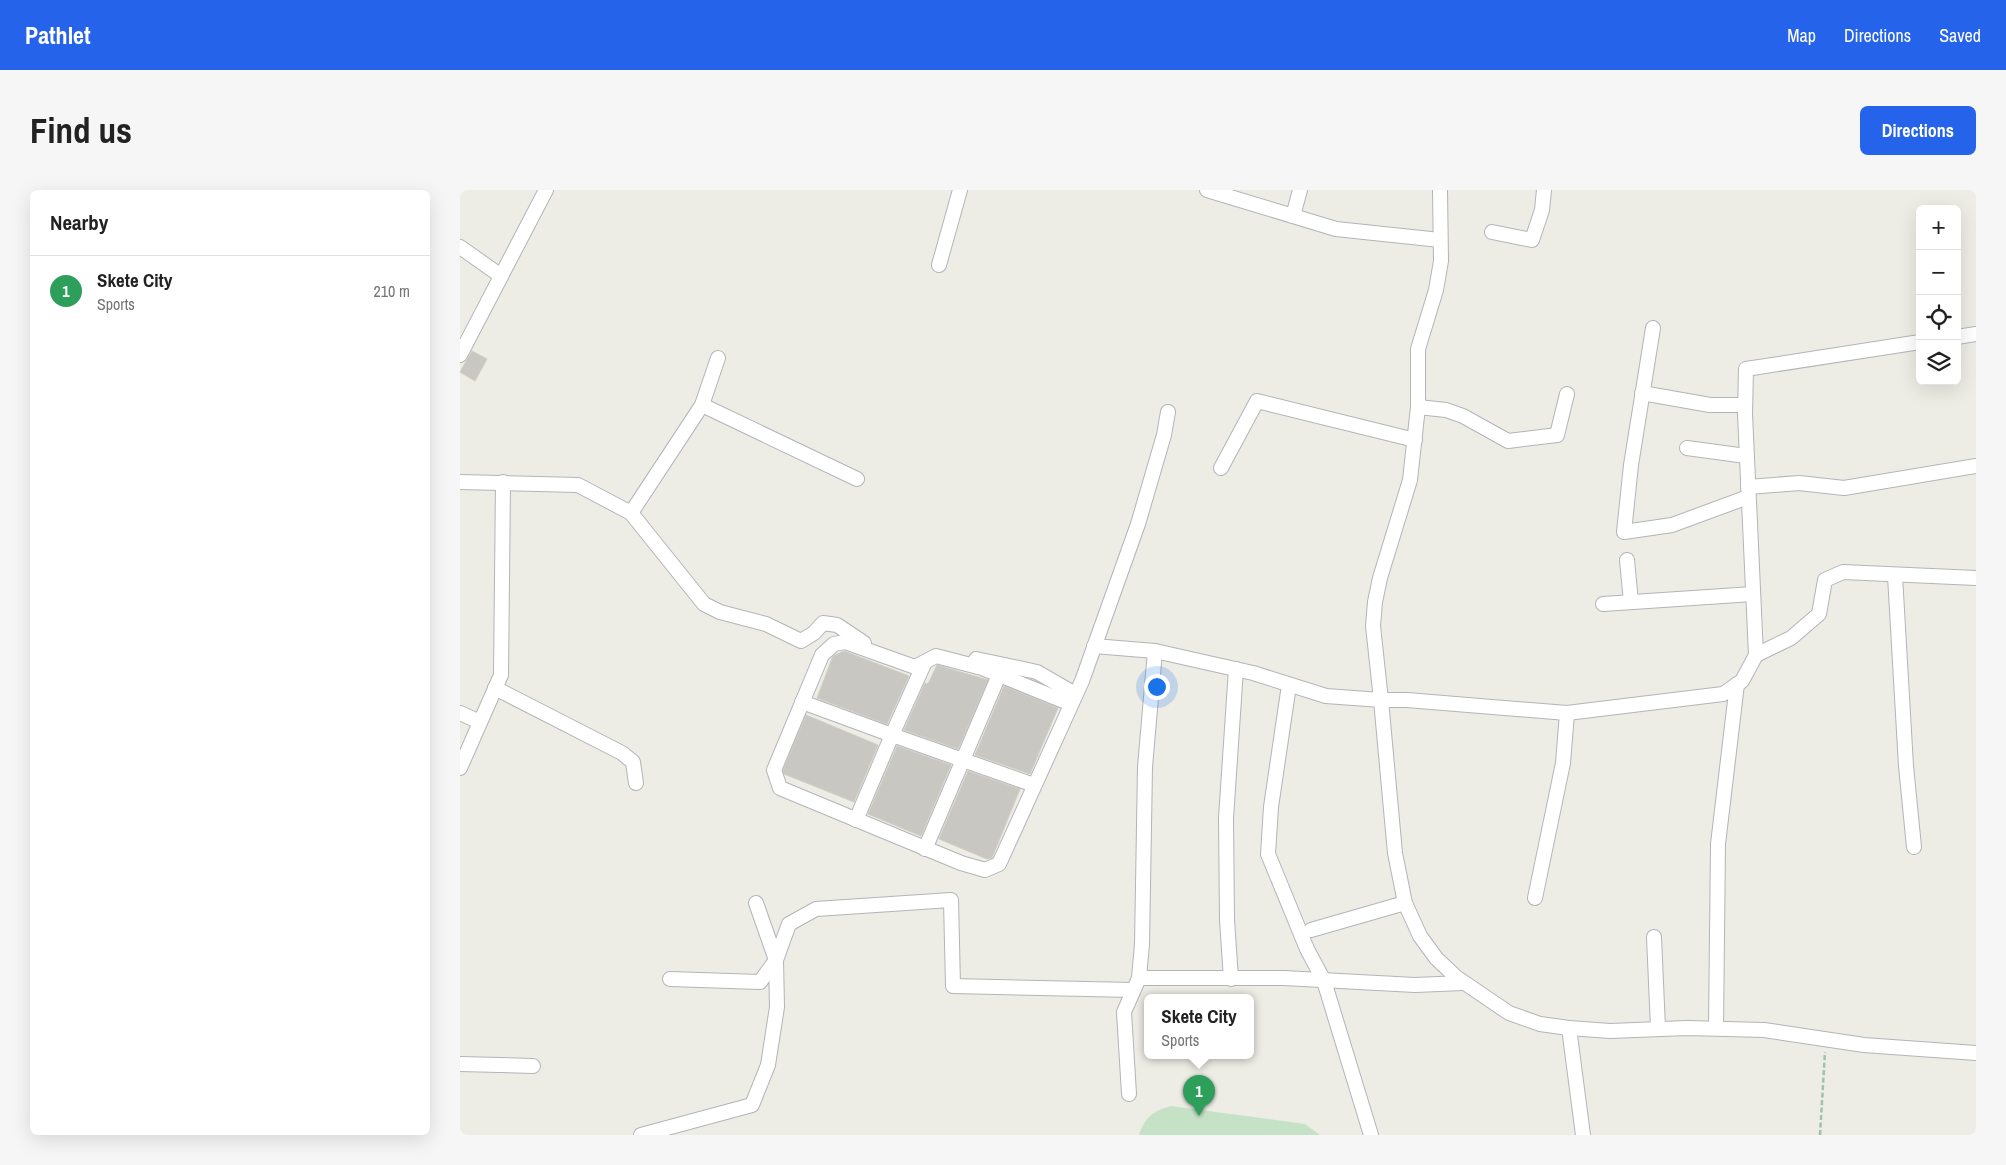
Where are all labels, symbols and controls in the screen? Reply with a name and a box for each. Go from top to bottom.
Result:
text: Pathlet [25,19,91,51]
text: Map [1787,23,1816,48]
text: Directions [1844,23,1911,48]
text: Saved [1939,23,1981,48]
button: Directions [1860,106,1976,155]
text: Find us [30,107,132,154]
map controls [1916,205,1961,385]
button: + [1916,205,1961,250]
text: Nearby [50,208,108,237]
button: − [1916,250,1961,295]
text: Skete City [97,267,172,293]
text: 1 [62,280,70,302]
text: 210 m [374,280,410,302]
text: Sports [97,293,135,315]
button: locate [1916,295,1961,340]
button: layers [1916,340,1961,385]
your location [1144,674,1170,700]
popup [1144,994,1254,1059]
text: Skete City [1161,1003,1237,1029]
text: Sports [1161,1029,1199,1051]
pin: 1 [1183,1075,1215,1116]

